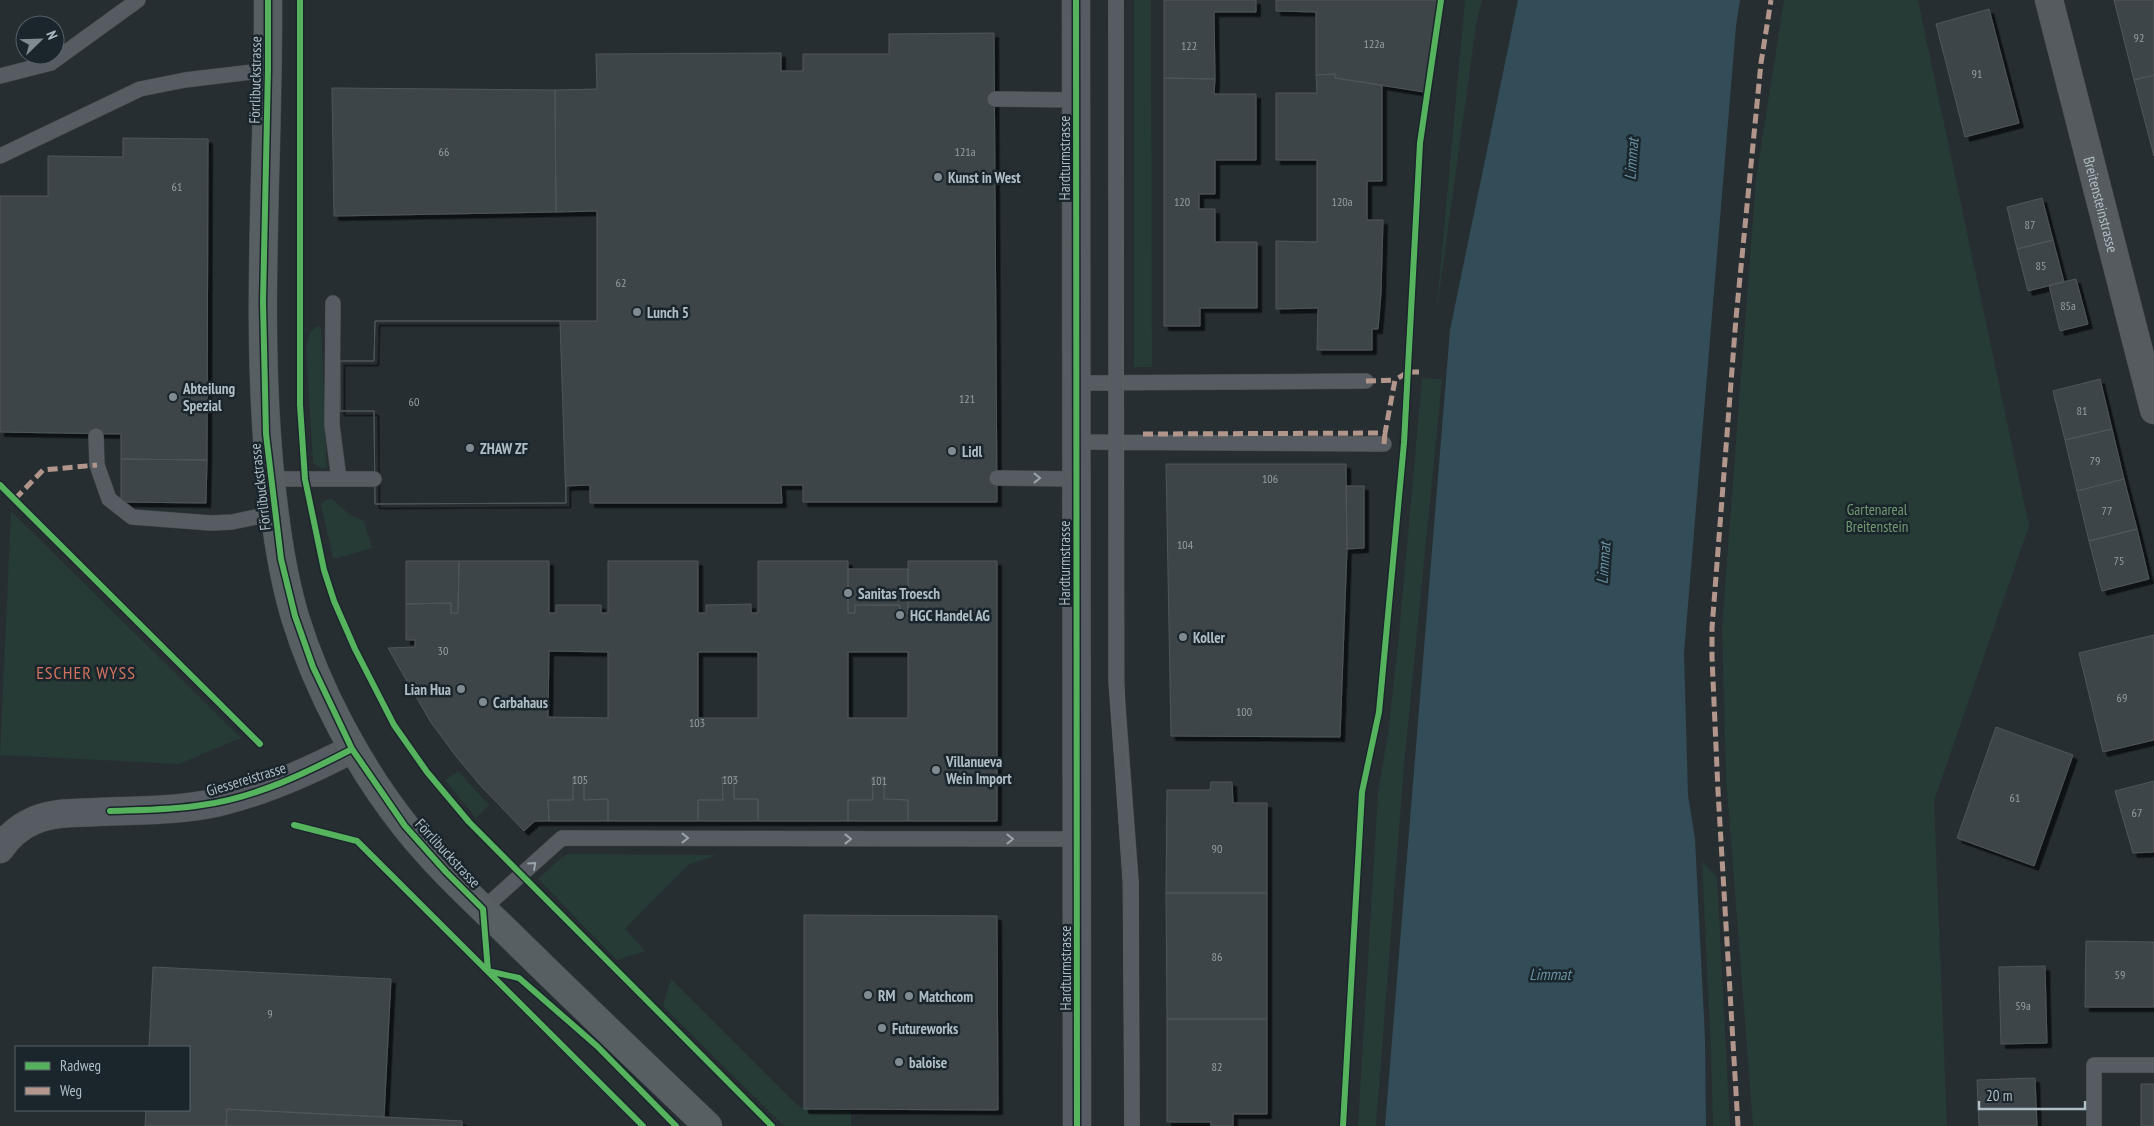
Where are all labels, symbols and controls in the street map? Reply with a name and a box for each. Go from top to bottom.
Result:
north arrow [15,15,65,65]
text: N [42,28,62,42]
house number: 92 [2134,30,2144,45]
street label: Förrlibuckstrasse [245,36,265,124]
house number: 122a [1363,36,1385,51]
house number: 122 [1181,38,1197,53]
house number: 91 [1972,66,1982,81]
street label: Hardturmstrasse [1055,116,1074,200]
water label: Limmat [1620,136,1643,181]
house number: 66 [439,144,449,159]
house number: 121a [954,144,976,159]
street label: Breitensteinstrasse [2080,154,2123,254]
place label: Kunst in West [948,168,1021,187]
marker: Kunst in West [932,171,944,183]
house number: 61 [172,179,182,194]
house number: 120 [1174,194,1190,209]
house number: 120a [1331,194,1353,209]
house number: 87 [2025,217,2035,232]
house number: 85 [2036,258,2046,273]
house number: 62 [616,275,626,290]
house number: 85a [2060,298,2076,313]
place label: Lunch 5 [647,303,689,322]
marker: Lunch 5 [631,306,643,318]
place label: Abteilung Spezial [182,379,235,415]
marker: Abteilung Spezial [167,391,179,403]
house number: 121 [959,391,975,406]
house number: 60 [409,394,419,409]
house number: 81 [2077,403,2087,418]
place label: ZHAW ZF [480,439,528,458]
street label: Förrlibuckstrasse [245,442,275,532]
marker: ZHAW ZF [464,442,476,454]
place label: Lidl [962,442,982,461]
marker: Lidl [946,445,958,457]
house number: 79 [2090,453,2100,468]
house number: 106 [1262,471,1278,486]
one-way arrow [1034,473,1041,483]
park label: Gartenareal Breitenstein [1846,500,1908,536]
house number: 77 [2102,503,2112,518]
street label: Hardturmstrasse [1055,521,1074,605]
house number: 104 [1177,537,1194,552]
water label: Limmat [1592,540,1615,585]
house number: 75 [2114,553,2124,568]
place label: Sanitas Troesch [858,584,940,603]
marker: Sanitas Troesch [842,587,854,599]
place label: HGC Handel AG [910,606,990,625]
marker: HGC Handel AG [894,609,906,621]
place label: Koller [1193,628,1226,647]
marker: Koller [1177,631,1189,643]
house number: 30 [438,643,448,658]
district label: ESCHER WYSS [36,661,136,684]
place label: Lian Hua [404,680,451,699]
marker: Lian Hua [455,683,467,695]
house number: 69 [2117,690,2127,705]
place label: Carbahaus [493,693,548,712]
marker: Carbahaus [477,696,489,708]
house number: 100 [1236,704,1252,719]
house number: 103 [689,715,705,730]
place label: Villanueva Wein Import [945,752,1012,788]
street label: Giessereistrasse [204,758,288,800]
marker: Villanueva Wein Import [930,764,942,776]
house number: 105 [572,772,588,787]
house number: 103 [722,772,738,787]
house number: 101 [871,773,887,788]
house number: 61 [2010,790,2020,805]
house number: 67 [2132,805,2142,820]
street label: Förrlibuckstrasse [411,815,485,891]
one-way arrow [682,833,689,843]
one-way arrow [844,834,852,844]
one-way arrow [1006,834,1014,844]
house number: 90 [1212,841,1222,856]
one-way arrow [527,861,536,870]
street label: Hardturmstrasse [1056,926,1075,1010]
house number: 86 [1212,949,1222,964]
water label: Limmat [1529,964,1572,984]
house number: 59 [2115,967,2125,982]
place label: RM [878,986,896,1005]
place label: Matchcom [919,987,973,1006]
marker: RM [862,989,874,1001]
marker: Matchcom [903,990,915,1002]
house number: 59a [2015,998,2031,1013]
house number: 9 [267,1006,273,1021]
place label: Futureworks [892,1019,958,1038]
marker: Futureworks [876,1022,888,1034]
legend [15,1046,190,1111]
place label: baloise [909,1053,947,1072]
text: Radweg [60,1056,101,1075]
marker: baloise [893,1056,905,1068]
house number: 82 [1212,1059,1222,1074]
scale bar [1979,1078,2085,1110]
text: Weg [60,1081,82,1100]
text: 20 m [1986,1086,2012,1105]

